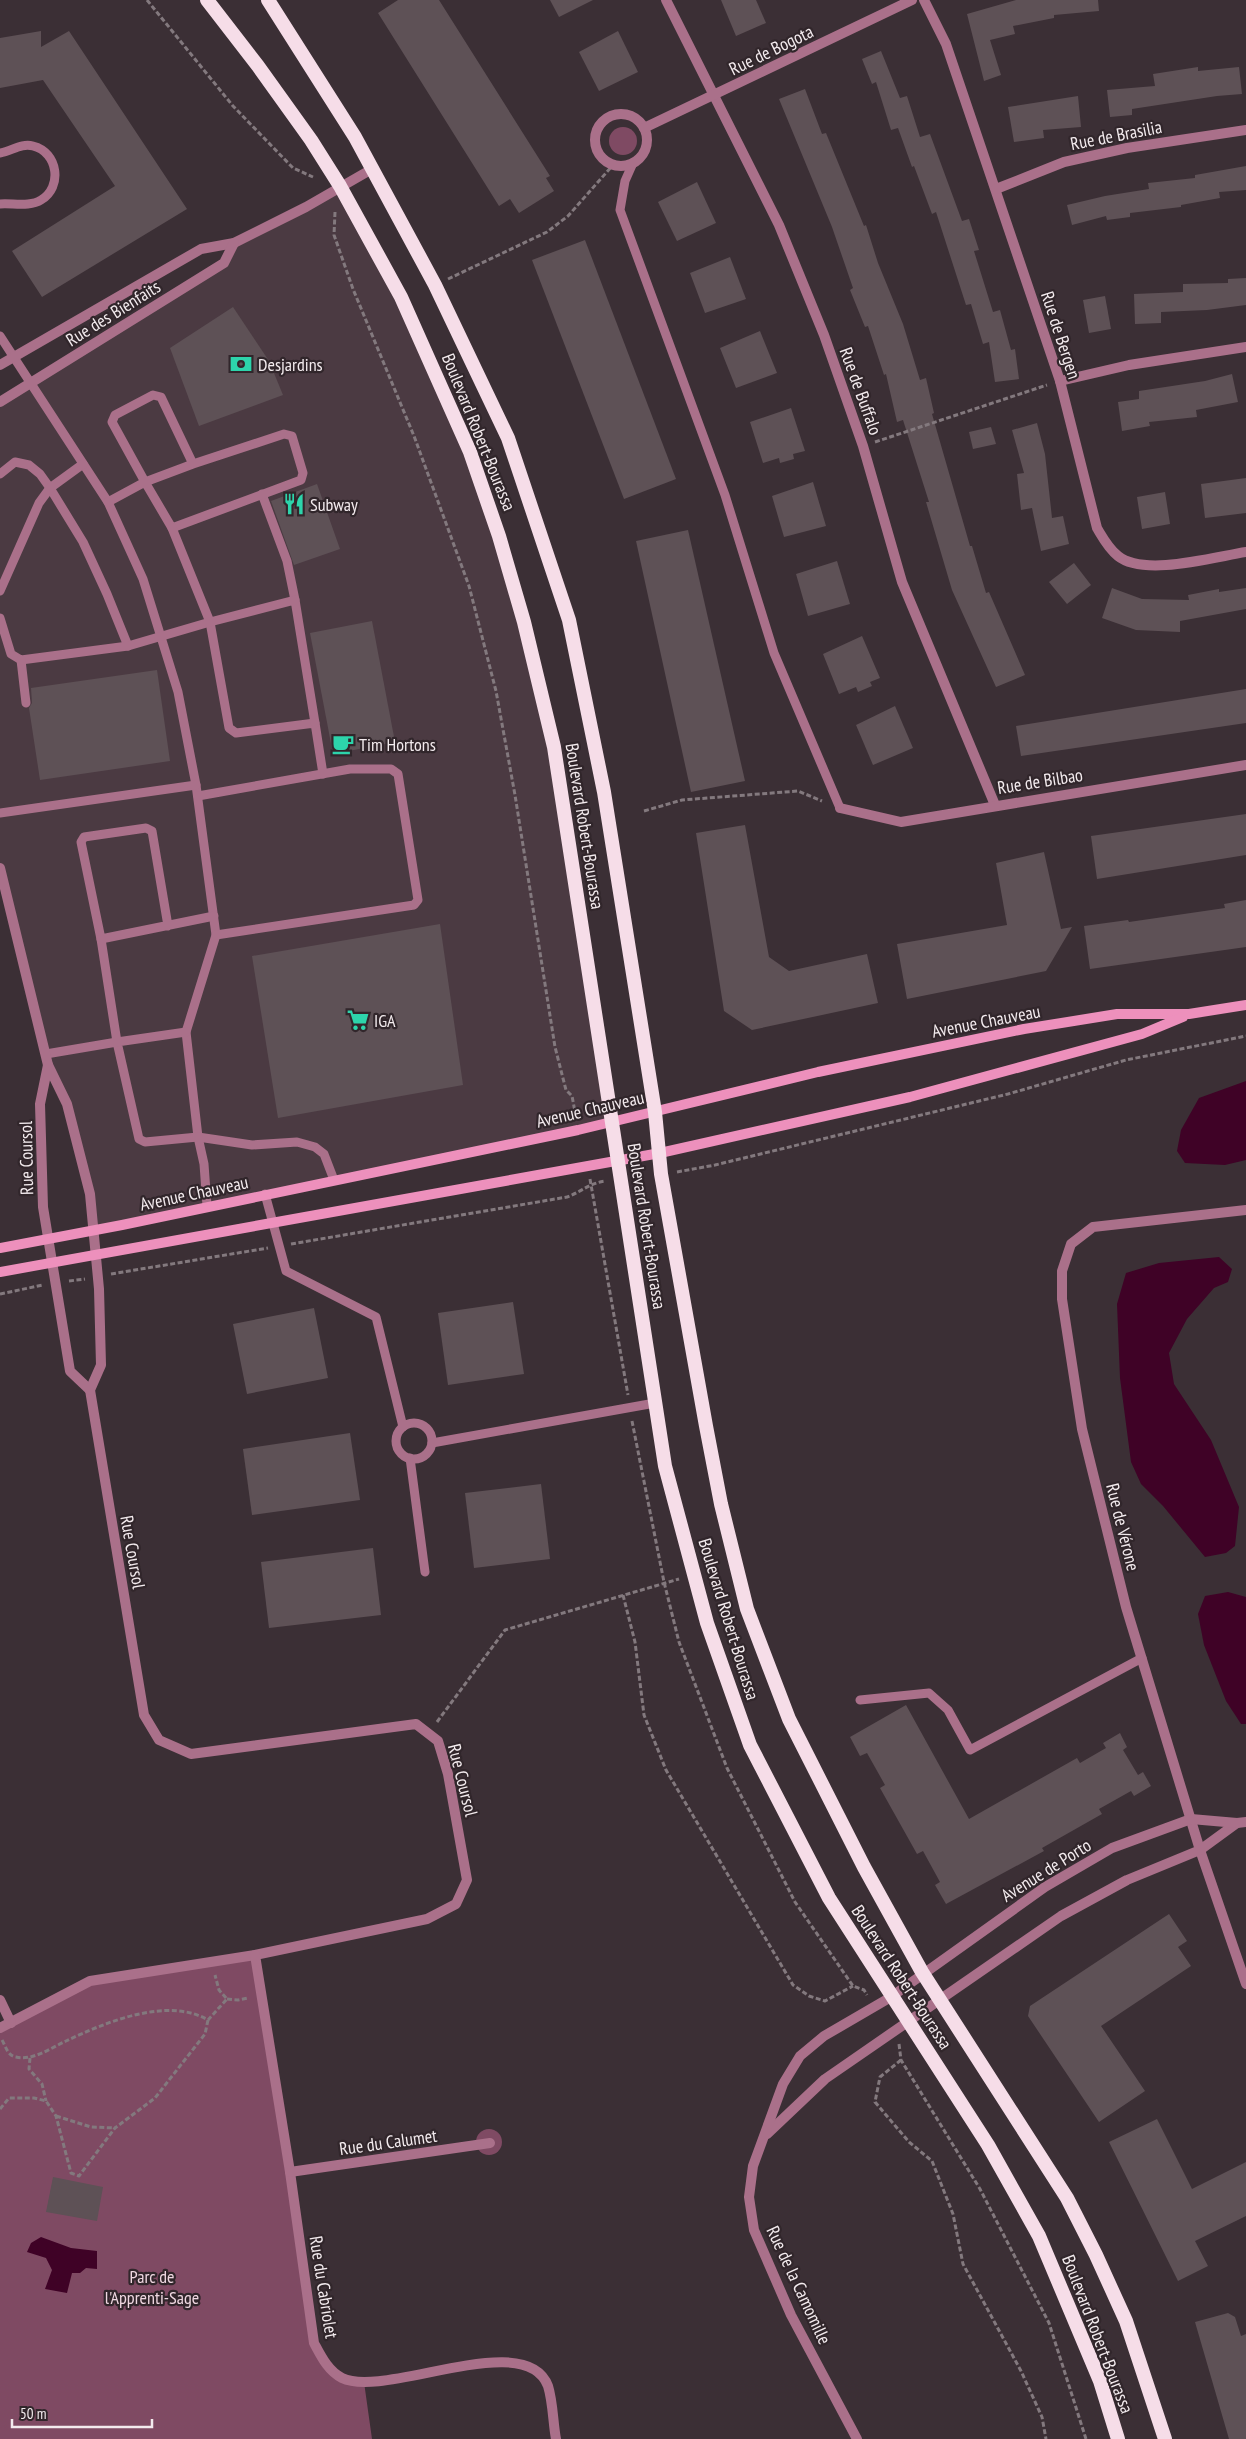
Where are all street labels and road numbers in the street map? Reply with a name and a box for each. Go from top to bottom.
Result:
street label: Rue de Bogota [725,20,817,80]
street label: Rue de Brasilia [1068,115,1164,155]
street label: Rue des Bienfaits [61,275,165,351]
street label: Rue de Bergen [1036,288,1086,382]
street label: Rue de Buffalo [835,344,888,438]
street label: Boulevard Robert-Bourassa [437,350,521,514]
street label: Boulevard Robert-Bourassa [561,741,609,911]
street label: Rue de Bilbao [996,763,1085,799]
street label: Avenue Chauveau [930,999,1042,1043]
street label: Avenue Chauveau [534,1085,646,1133]
street label: Rue Coursol [14,1120,38,1195]
street label: Boulevard Robert-Bourassa [623,1141,671,1311]
street label: Avenue Chauveau [138,1170,250,1216]
street label: Rue de Vérone [1101,1481,1145,1573]
street label: Rue Coursol [115,1514,151,1591]
street label: Boulevard Robert-Bourassa [693,1535,765,1703]
street label: Rue Coursol [443,1741,483,1819]
street label: Avenue de Porto [997,1833,1095,1907]
street label: Boulevard Robert-Bourassa [847,1900,957,2054]
street label: Rue du Calumet [338,2124,438,2160]
street label: Rue de la Camomille [762,2222,836,2348]
street label: Rue du Cabriolet [305,2234,343,2340]
street label: Boulevard Robert-Bourassa [1057,2252,1139,2416]

